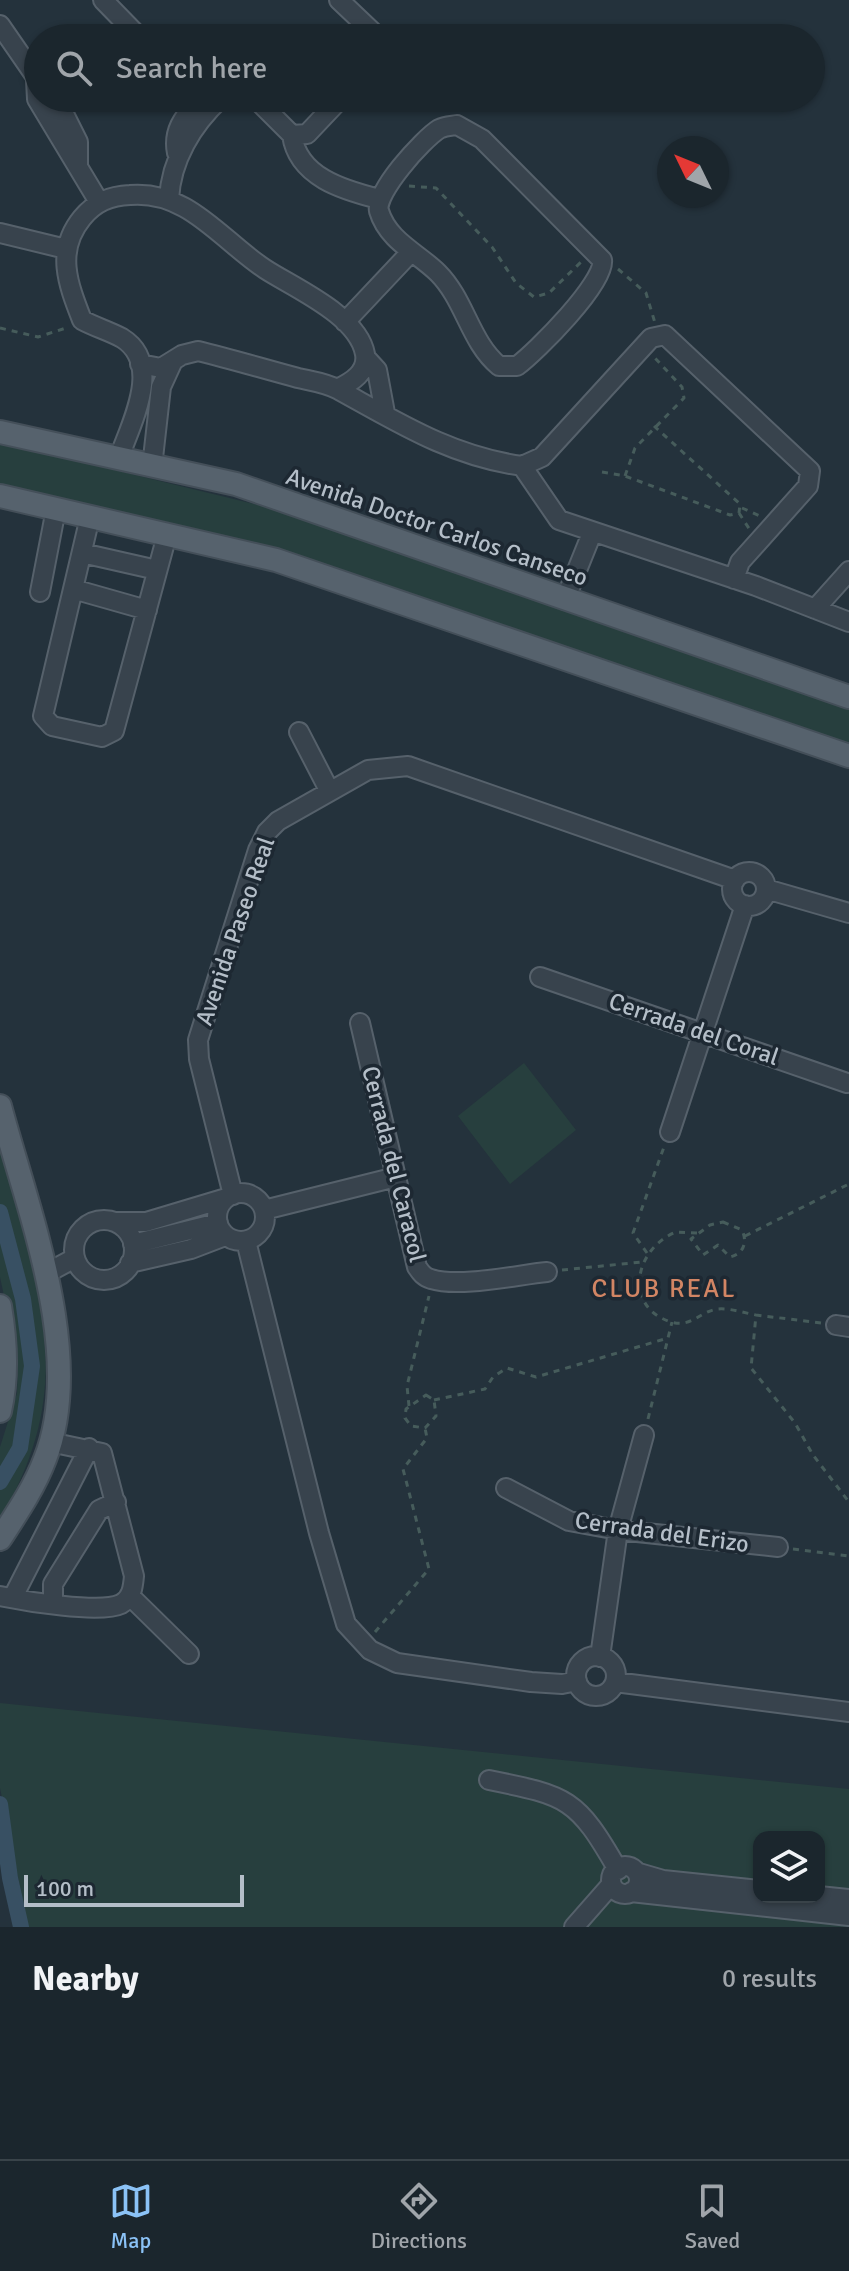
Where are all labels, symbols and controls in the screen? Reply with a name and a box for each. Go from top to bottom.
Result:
search box [24,24,825,112]
icon: search [52,46,96,90]
text: Search here [116,50,267,87]
north arrow [657,136,729,208]
street label: Avenida Doctor Carlos Canseco [282,461,592,593]
street label: Avenida Paseo Real [189,833,281,1029]
street label: Cerrada del Coral [605,986,783,1072]
street label: Cerrada del Caracol [355,1063,433,1265]
district label: CLUB REAL [592,1273,736,1305]
street label: Cerrada del Erizo [573,1505,751,1559]
map controls [753,1831,825,1903]
button: layers [753,1831,825,1903]
scale bar [24,1871,244,1907]
text: 100 m [36,1875,94,1902]
text: Nearby [32,1958,139,2000]
text: 0 results [722,1963,817,1995]
tab: Map [109,2179,153,2254]
tab: Directions [371,2179,467,2254]
tab: Saved [685,2179,740,2254]

